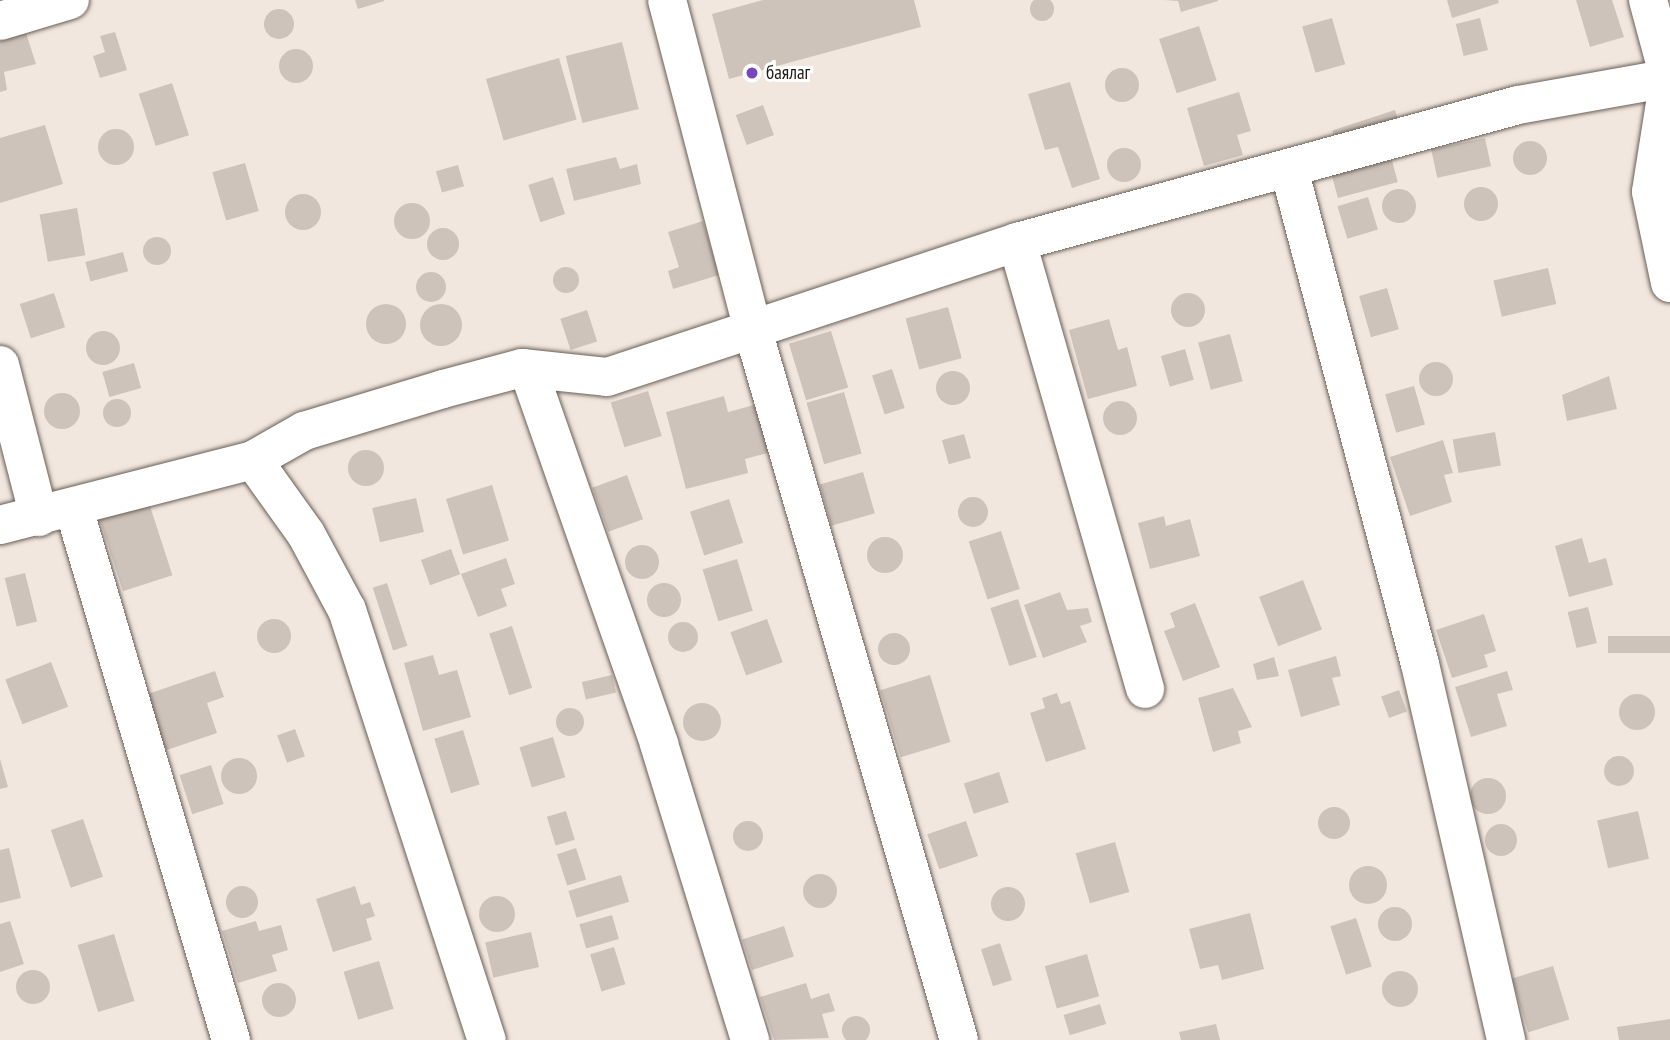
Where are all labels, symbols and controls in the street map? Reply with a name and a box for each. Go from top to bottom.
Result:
place label: баялаг [766,62,810,84]
marker: баялаг [744,65,760,81]

